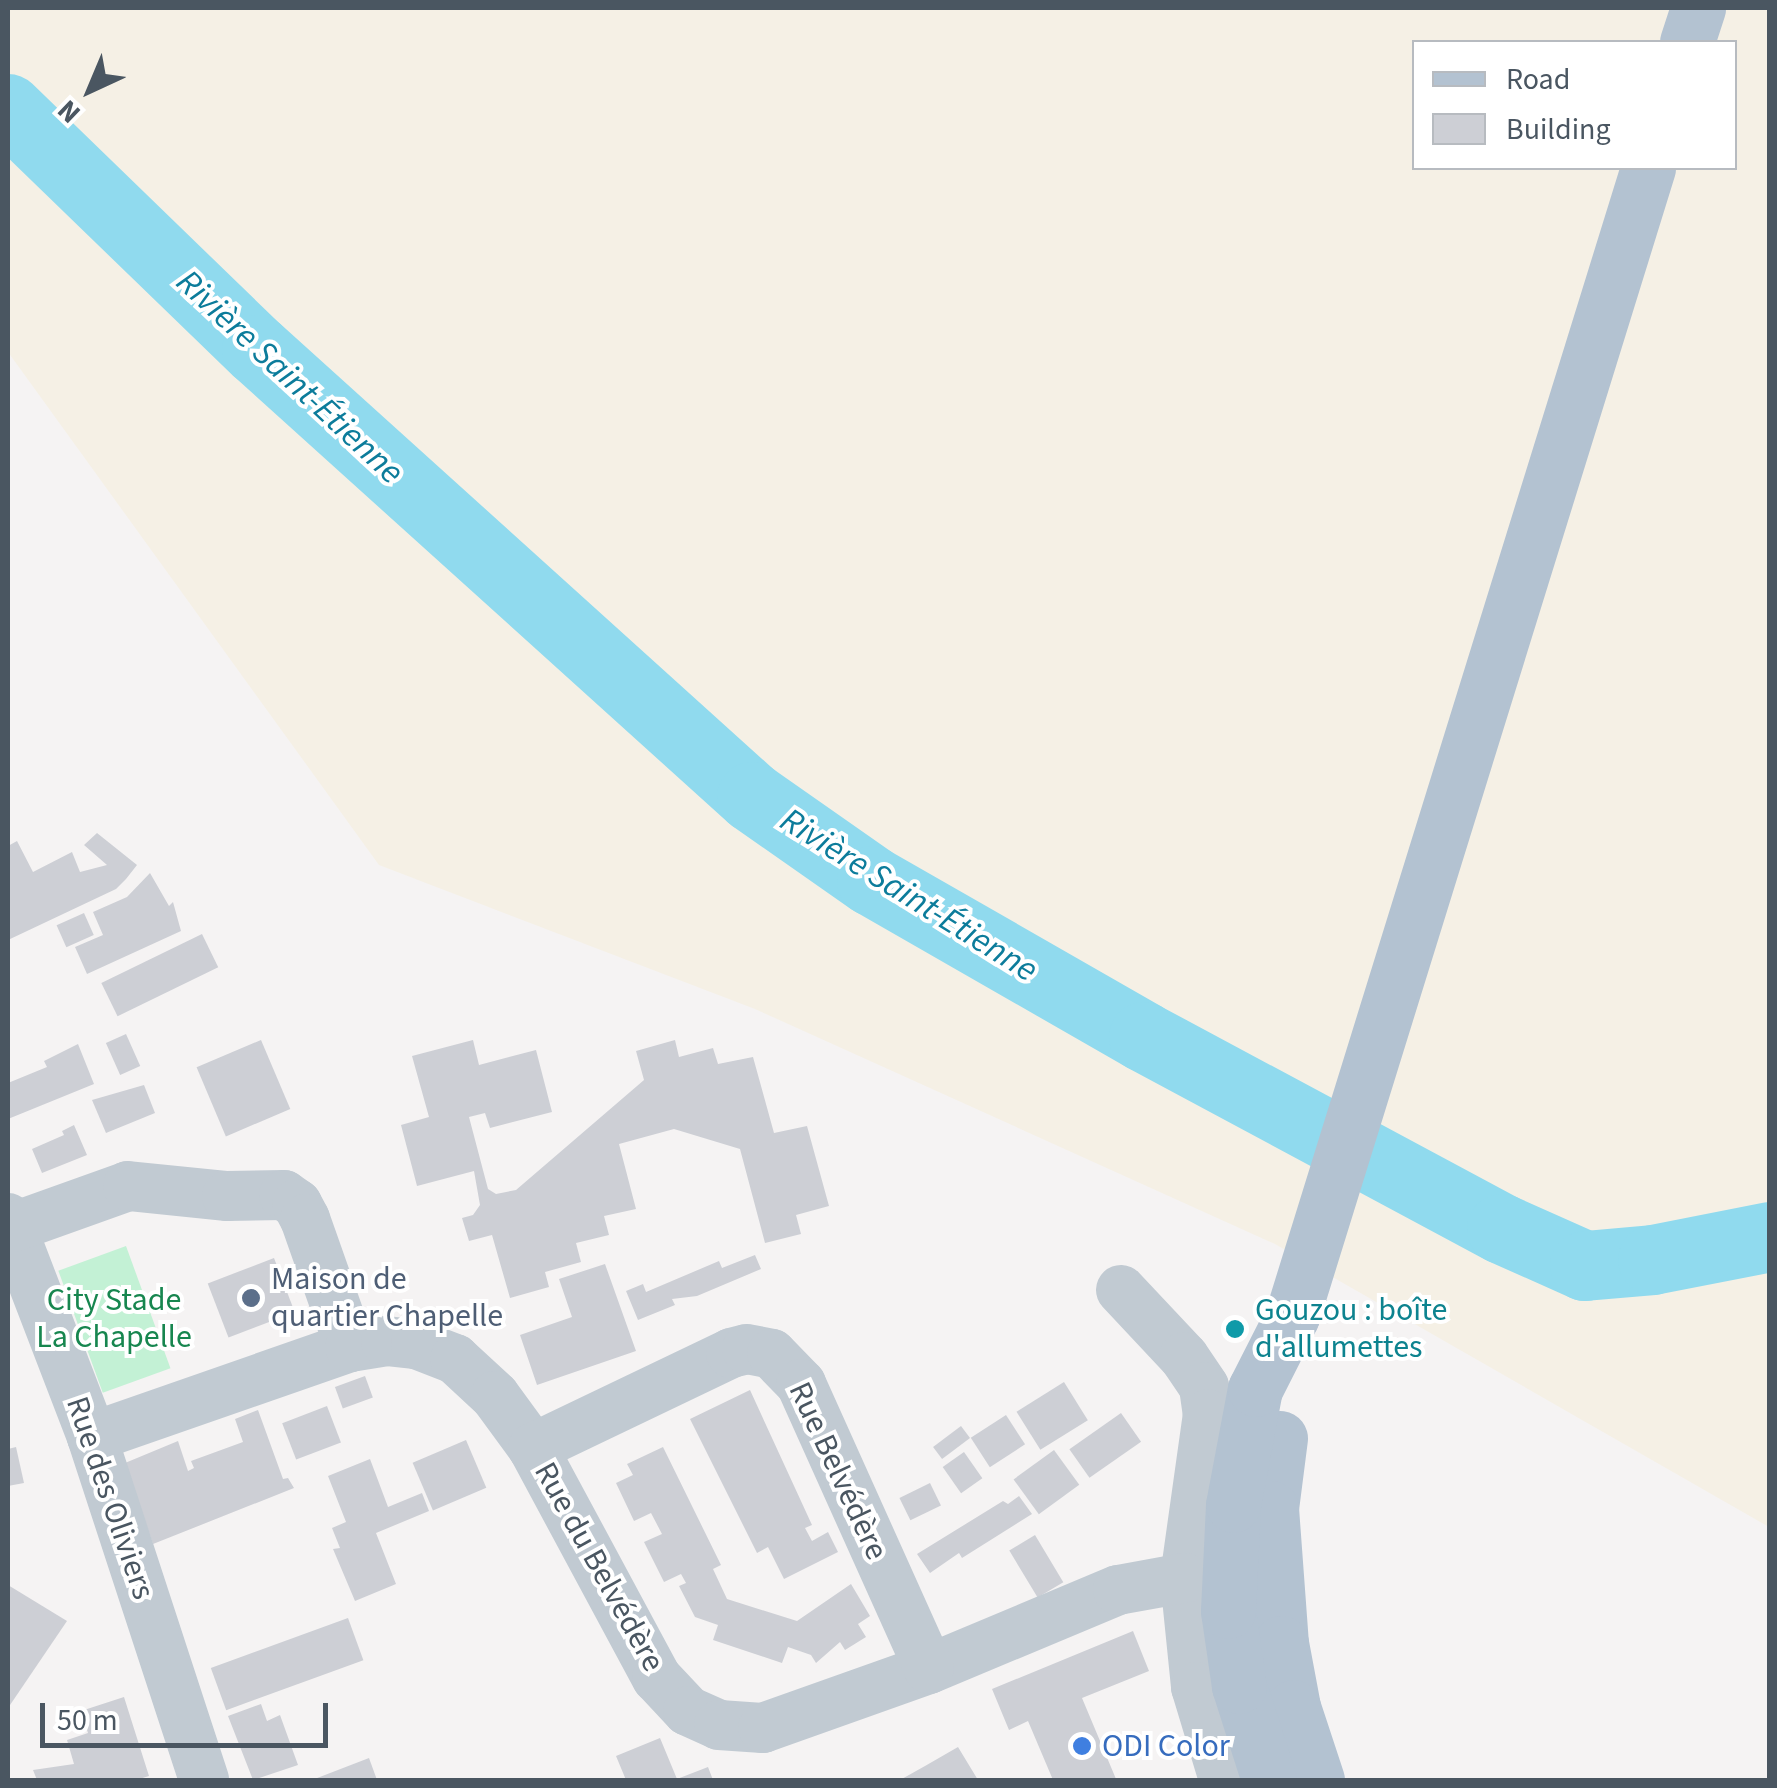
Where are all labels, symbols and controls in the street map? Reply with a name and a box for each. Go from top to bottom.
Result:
north arrow [40,40,140,140]
legend [1412,40,1737,170]
text: Road [1506,58,1570,101]
text: N [49,91,90,132]
text: Building [1506,108,1611,151]
water label: Rivière Saint-Étienne [168,261,412,493]
water label: Rivière Saint-Étienne [773,799,1045,991]
place label: Maison de quartier Chapelle [271,1261,503,1336]
park label: City Stade La Chapelle [36,1282,192,1357]
marker: Maison de quartier Chapelle [240,1287,262,1309]
place label: Gouzou : boîte d'allumettes [1255,1292,1447,1367]
marker: Gouzou : boîte d'allumettes [1224,1318,1246,1340]
street label: Rue Belvédère [780,1376,896,1566]
street label: Rue des Oliviers [57,1392,163,1604]
street label: Rue du Belvédère [526,1456,672,1678]
scale bar [45,1683,332,1745]
text: 50 m [57,1699,118,1742]
place label: ODI Color [1102,1727,1230,1765]
marker: ODI Color [1071,1735,1093,1757]

